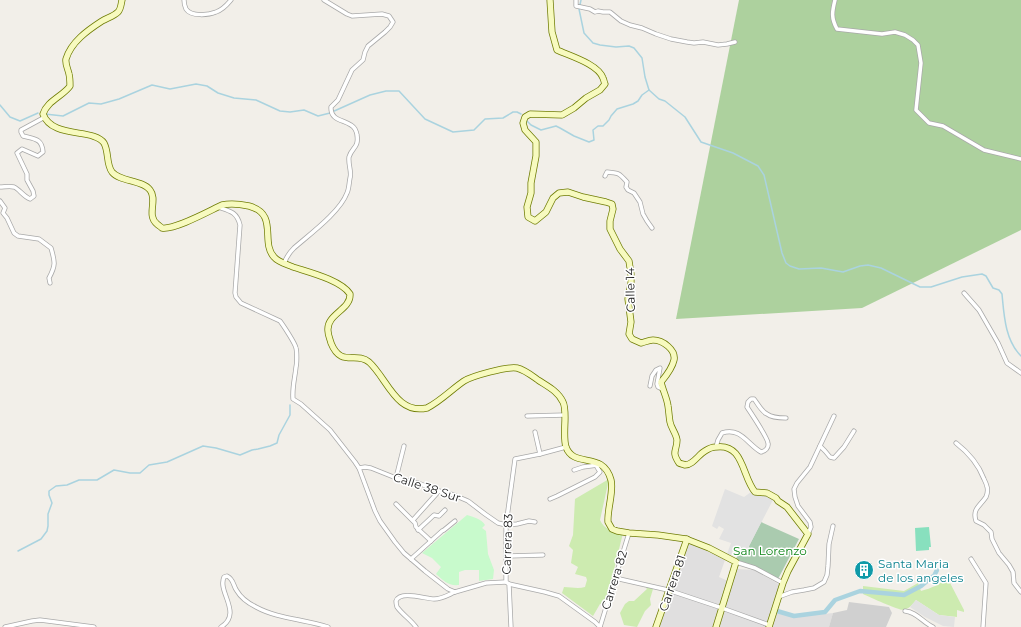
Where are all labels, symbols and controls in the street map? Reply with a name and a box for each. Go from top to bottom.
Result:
street label: Calle 14 [622,268,638,312]
street label: Calle 38 Sur [391,469,463,505]
street label: Carrera 83 [498,513,516,575]
park label: San Lorenzo [733,543,807,558]
street label: Carrera 82 [598,548,630,611]
street label: Carrera 81 [655,553,689,613]
place label: Santa Maria de los angeles [878,556,963,585]
building icon: Santa Maria de los angeles [853,559,875,581]

